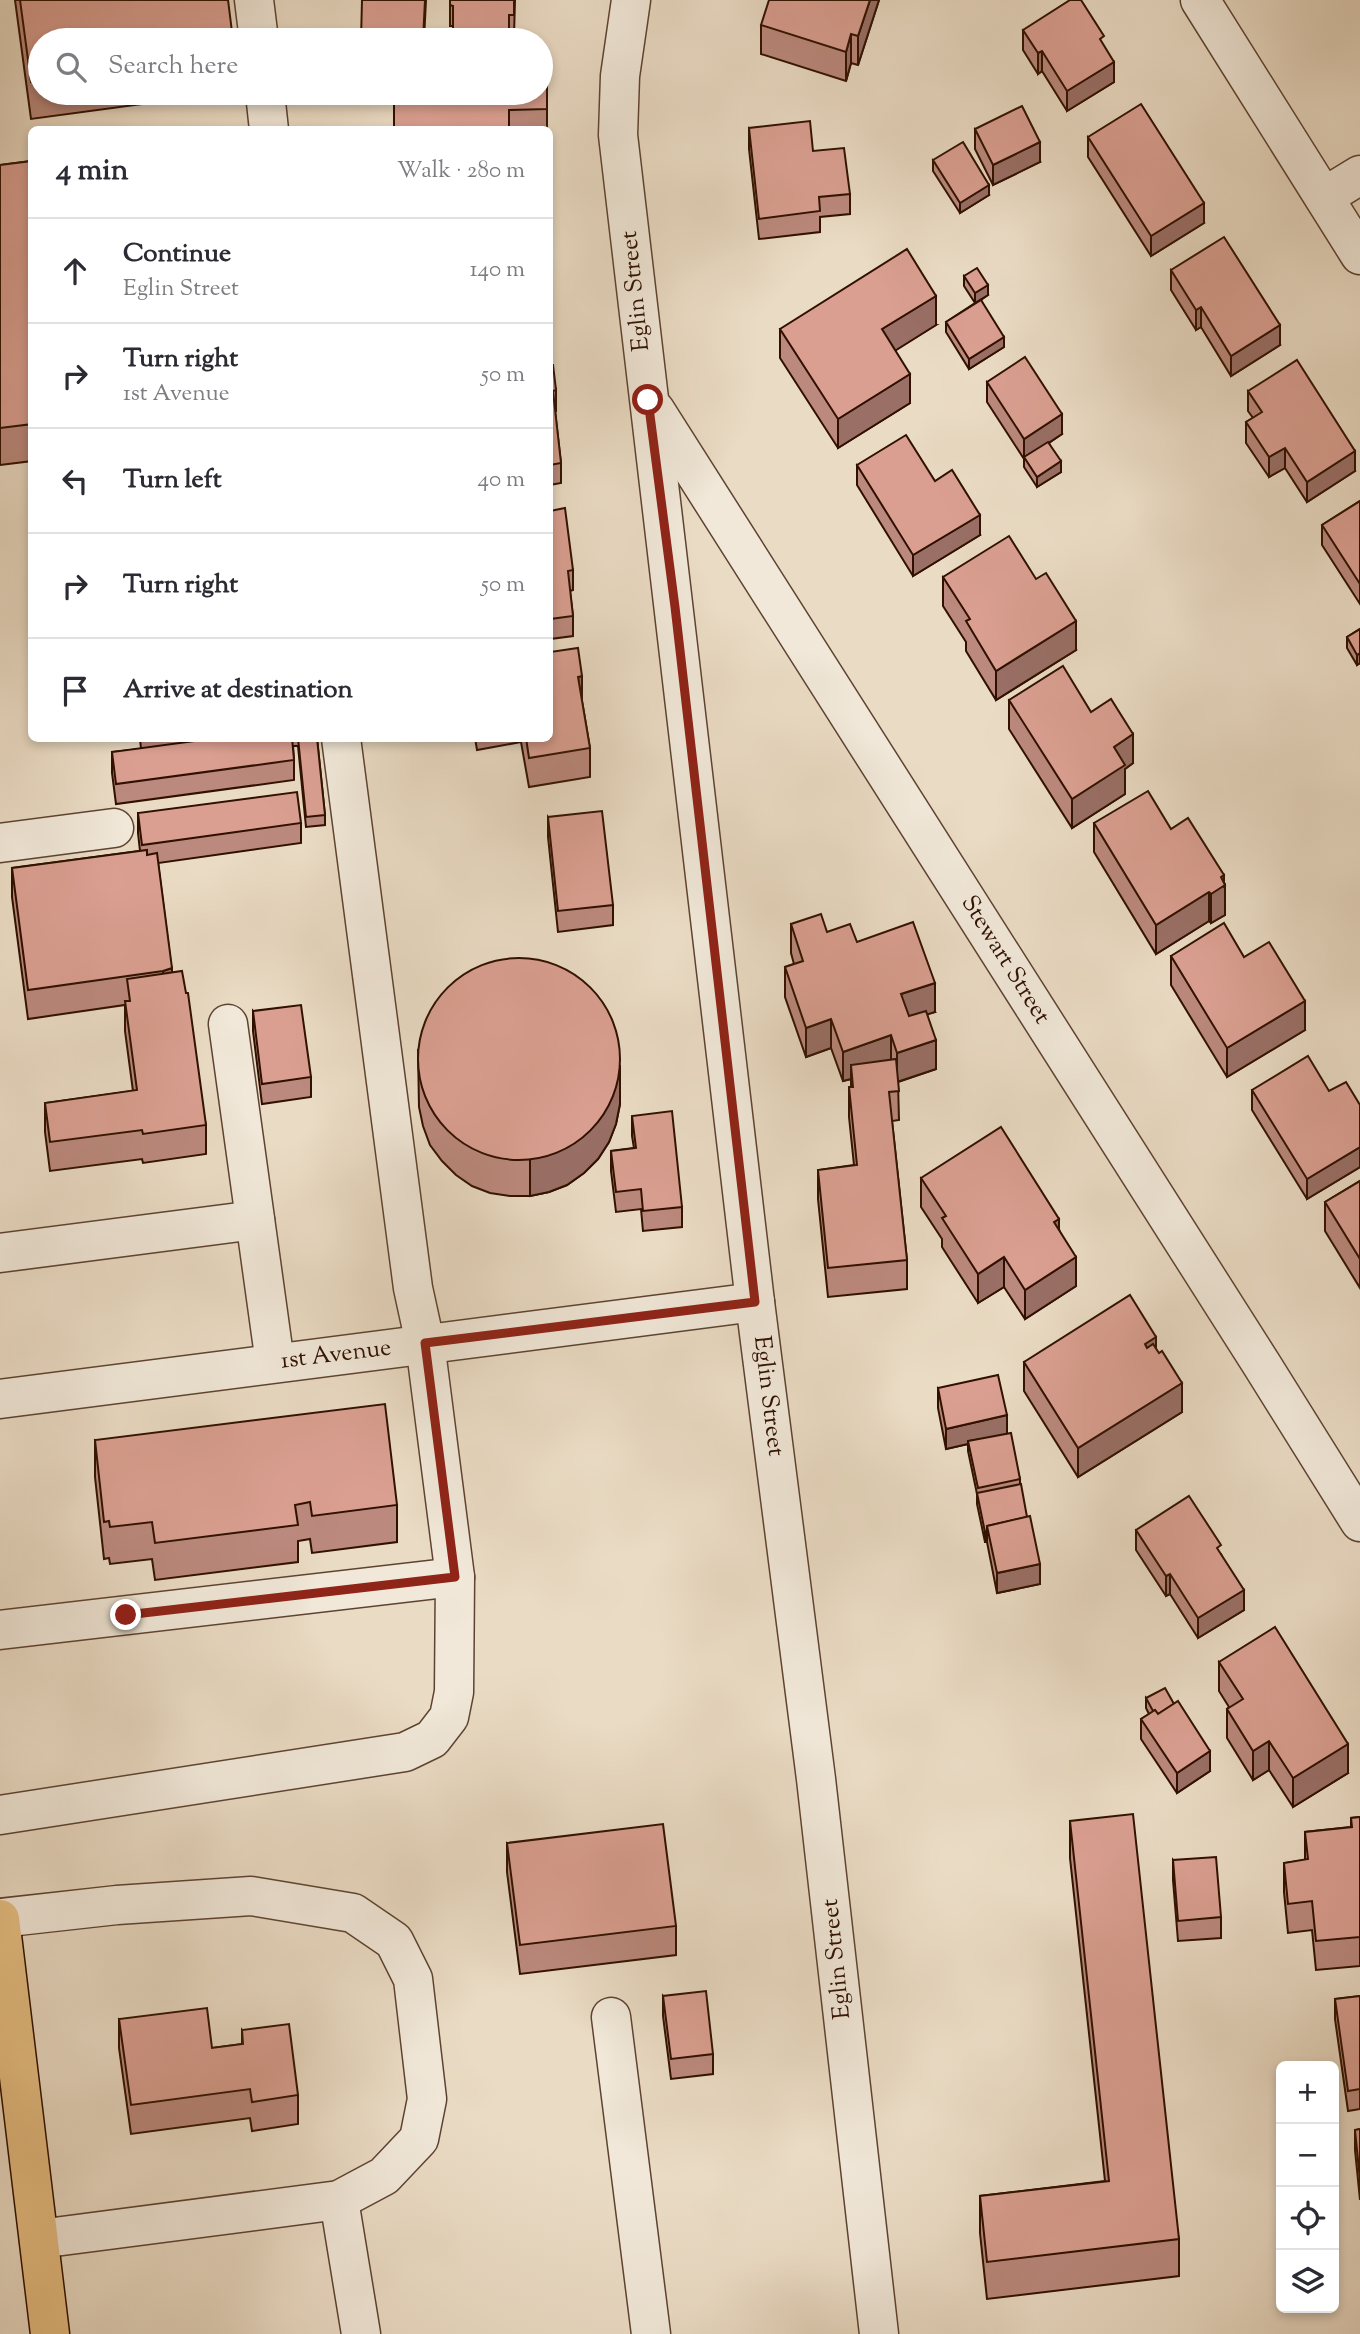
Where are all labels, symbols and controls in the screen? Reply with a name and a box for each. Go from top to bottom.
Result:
search box [28,28,553,105]
icon: search [52,48,90,86]
text: Search here [108,48,238,85]
text: 4 min [56,150,129,193]
text: Walk · 280 m [397,155,525,188]
street label: Eglin Street [613,229,659,353]
text: Continue [123,236,231,273]
icon: ahead [56,252,94,290]
text: 140 m [470,254,525,287]
text: Eglin Street [123,273,239,306]
text: Turn right [123,341,238,378]
icon: right [56,357,94,395]
text: 50 m [481,359,525,392]
text: 1st Avenue [123,378,229,411]
route start [632,384,663,415]
icon: left [56,462,94,500]
text: Turn left [123,462,222,499]
text: 40 m [478,464,525,497]
icon: right [56,567,94,605]
text: Turn right [123,567,238,604]
text: 50 m [481,569,525,602]
icon: arrive [56,672,94,710]
text: Arrive at destination [123,672,353,709]
street label: Stewart Street [952,889,1058,1031]
street label: 1st Avenue [279,1331,393,1379]
street label: Eglin Street [744,1334,792,1458]
route end [110,1599,141,1630]
street label: Eglin Street [814,1897,860,2021]
map controls [1276,2061,1339,2313]
button: + [1276,2061,1339,2124]
button: − [1276,2124,1339,2187]
button: locate [1276,2187,1339,2250]
button: layers [1276,2250,1339,2313]

